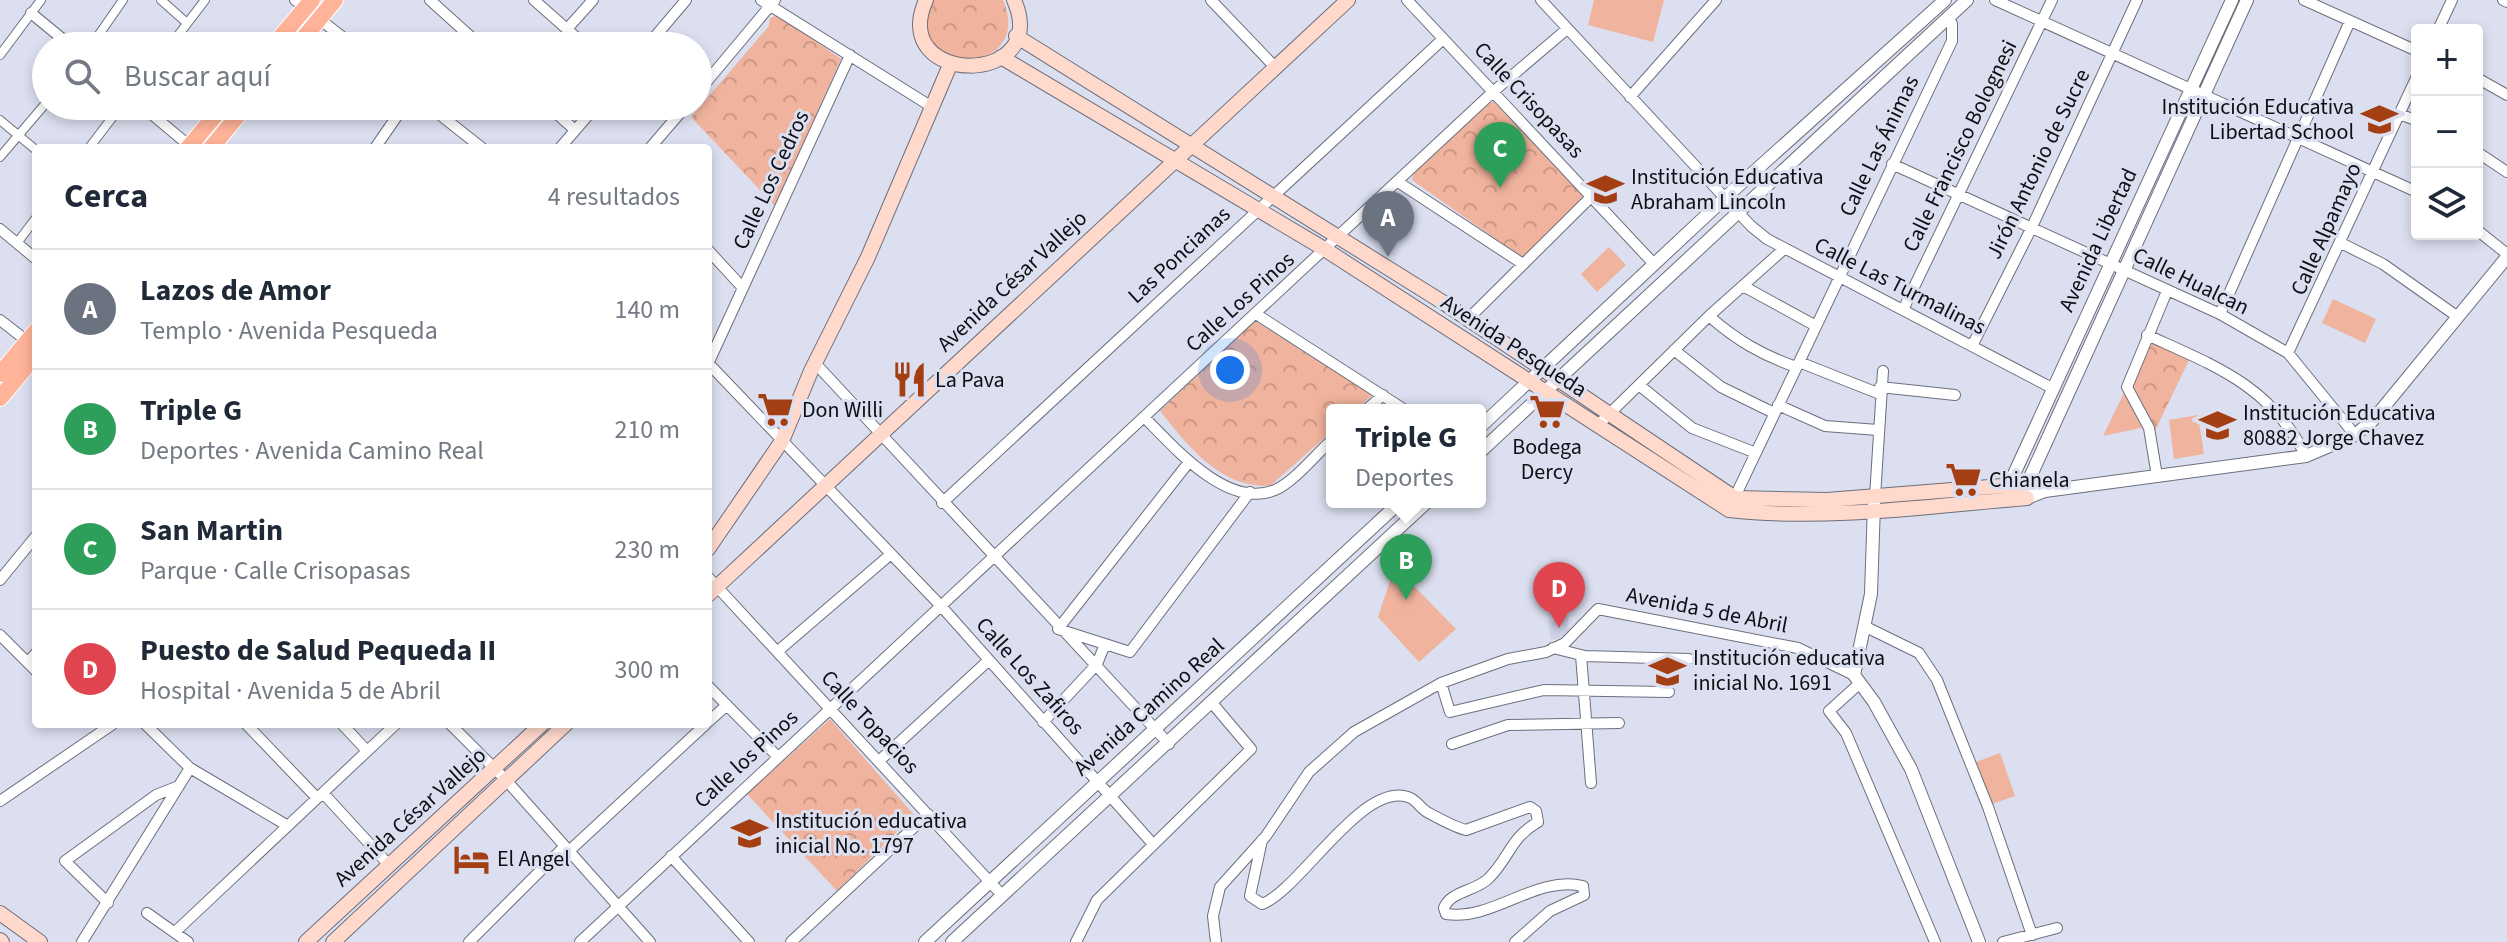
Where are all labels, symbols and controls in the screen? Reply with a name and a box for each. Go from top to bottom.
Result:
map controls [2411,24,2483,240]
button: + [2411,24,2483,96]
search box [32,32,712,120]
street label: Calle Francisco Bolognesi [1895,35,2025,257]
street label: Calle Crisopasas [1468,36,1590,164]
icon: search [60,54,104,98]
text: Buscar aquí [124,55,271,98]
street label: Jirón Antonio de Sucre [1978,63,2098,265]
street label: Calle Las Ánimas [1831,70,1927,222]
place label: Institución Educativa Libertad School [2161,91,2354,148]
button: − [2411,96,2483,168]
school or university icon: Institución Educativa Libertad School [2361,101,2399,139]
street label: Calle Los Cedros [725,105,817,255]
pin: C [1474,122,1526,188]
street label: Calle Alpamayo [2282,158,2370,300]
place label: Institución Educativa Abraham Lincoln [1631,161,1824,218]
street label: Avenida Libertad [2051,163,2145,317]
button: layers [2411,168,2483,240]
school or university icon: Institución Educativa Abraham Lincoln [1586,171,1624,209]
text: Cerca [64,172,148,221]
text: 4 resultados [548,178,680,215]
pin: A [1362,191,1414,257]
street label: Las Poncianas [1120,199,1238,311]
street label: Avenida César Vallejo [930,203,1094,359]
street label: Calle Las Turmalinas [1809,229,1991,343]
street label: Calle Hualcan [2127,239,2255,323]
street label: Calle Los Pinos [1178,244,1302,360]
text: Lazos de Amor [140,269,331,312]
street label: Avenida Pesqueda [1435,287,1593,405]
text: A [83,291,97,328]
text: 140 m [614,291,680,328]
text: Templo · Avenida Pesqueda [140,312,438,349]
your location [1210,350,1250,390]
restaurant icon: La Pava [890,361,928,399]
place label: La Pava [935,364,1005,396]
text: Triple G [140,389,242,432]
supermarket icon: Don Willi [757,391,795,429]
supermarket icon: Bodega Dercy [1528,392,1566,430]
place label: Don Willi [802,394,883,426]
place label: Institución Educativa 80882 Jorge Chavez [2243,397,2436,454]
popup [1326,404,1486,508]
school or university icon: Institución Educativa 80882 Jorge Chavez [2198,407,2236,445]
text: B [82,411,98,448]
text: 210 m [614,411,680,448]
text: Triple G [1355,416,1457,459]
place label: Bodega Dercy [1512,431,1582,488]
text: Deportes · Avenida Camino Real [140,432,484,469]
text: Deportes [1355,459,1454,496]
supermarket icon: Chianela [1944,461,1982,499]
place label: Chianela [1989,464,2070,496]
text: San Martin [140,509,283,552]
text: C [82,531,98,568]
text: 230 m [614,531,680,568]
pin: B [1380,534,1432,600]
text: Parque · Calle Crisopasas [140,552,410,589]
pin: D [1533,562,1585,628]
street label: Avenida 5 de Abril [1624,579,1790,641]
street label: Calle Los Zafiros [968,610,1092,742]
text: Puesto de Salud Pequeda II [140,629,496,672]
street label: Avenida Camino Real [1066,630,1232,784]
place label: Institución educativa inicial No. 1691 [1693,642,1885,699]
text: D [82,651,98,688]
text: 300 m [614,651,680,688]
school or university icon: Institución educativa inicial No. 1691 [1648,652,1686,690]
street label: Calle Topacios [813,663,927,781]
text: Hospital · Avenida 5 de Abril [140,672,441,709]
street label: Calle los Pinos [687,702,805,816]
street label: Avenida César Vallejo [327,740,493,894]
place label: Institución educativa inicial No. 1797 [775,805,967,862]
school or university icon: Institución educativa inicial No. 1797 [730,815,768,853]
hotel icon: El Angel [452,840,490,878]
place label: El Angel [497,843,570,875]

